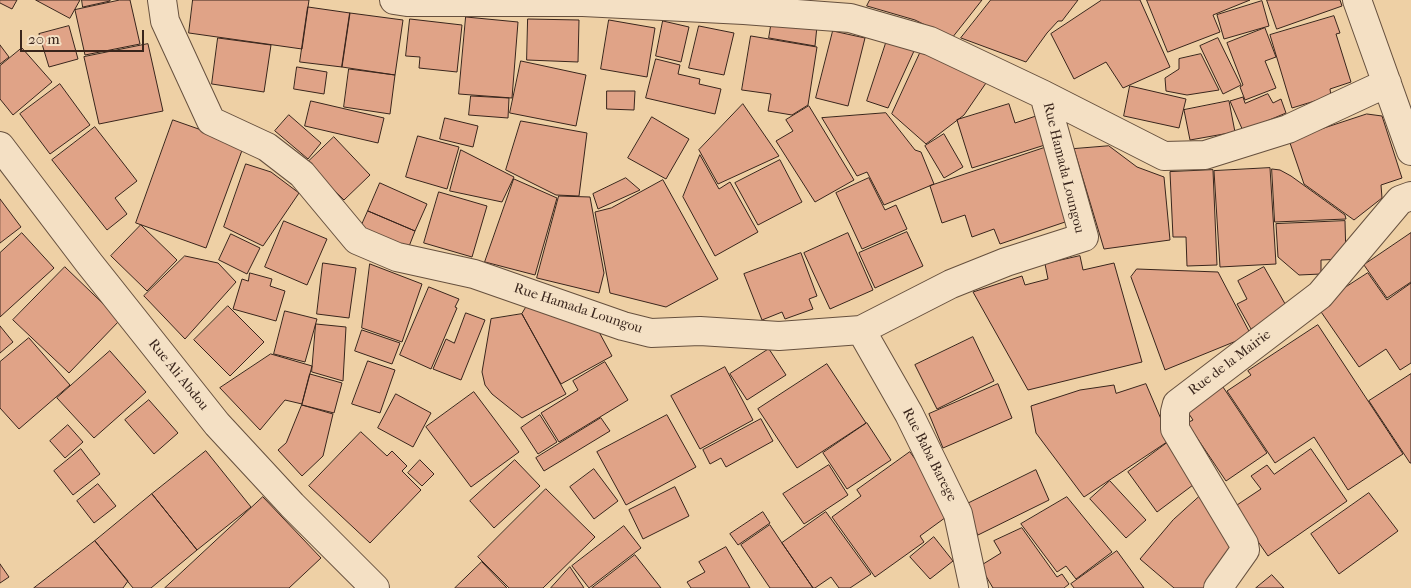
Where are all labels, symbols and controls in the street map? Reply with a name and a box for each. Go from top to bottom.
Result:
scale bar [22,20,146,52]
text: 20 m [28,30,60,48]
street label: Rue Hamada Loungou [1039,101,1087,235]
street label: Rue Hamada Loungou [512,280,644,338]
street label: Rue de la Mairie [1185,327,1275,399]
street label: Rue Ali Abdou [144,336,212,414]
street label: Rue Baba Barege [898,405,960,505]

